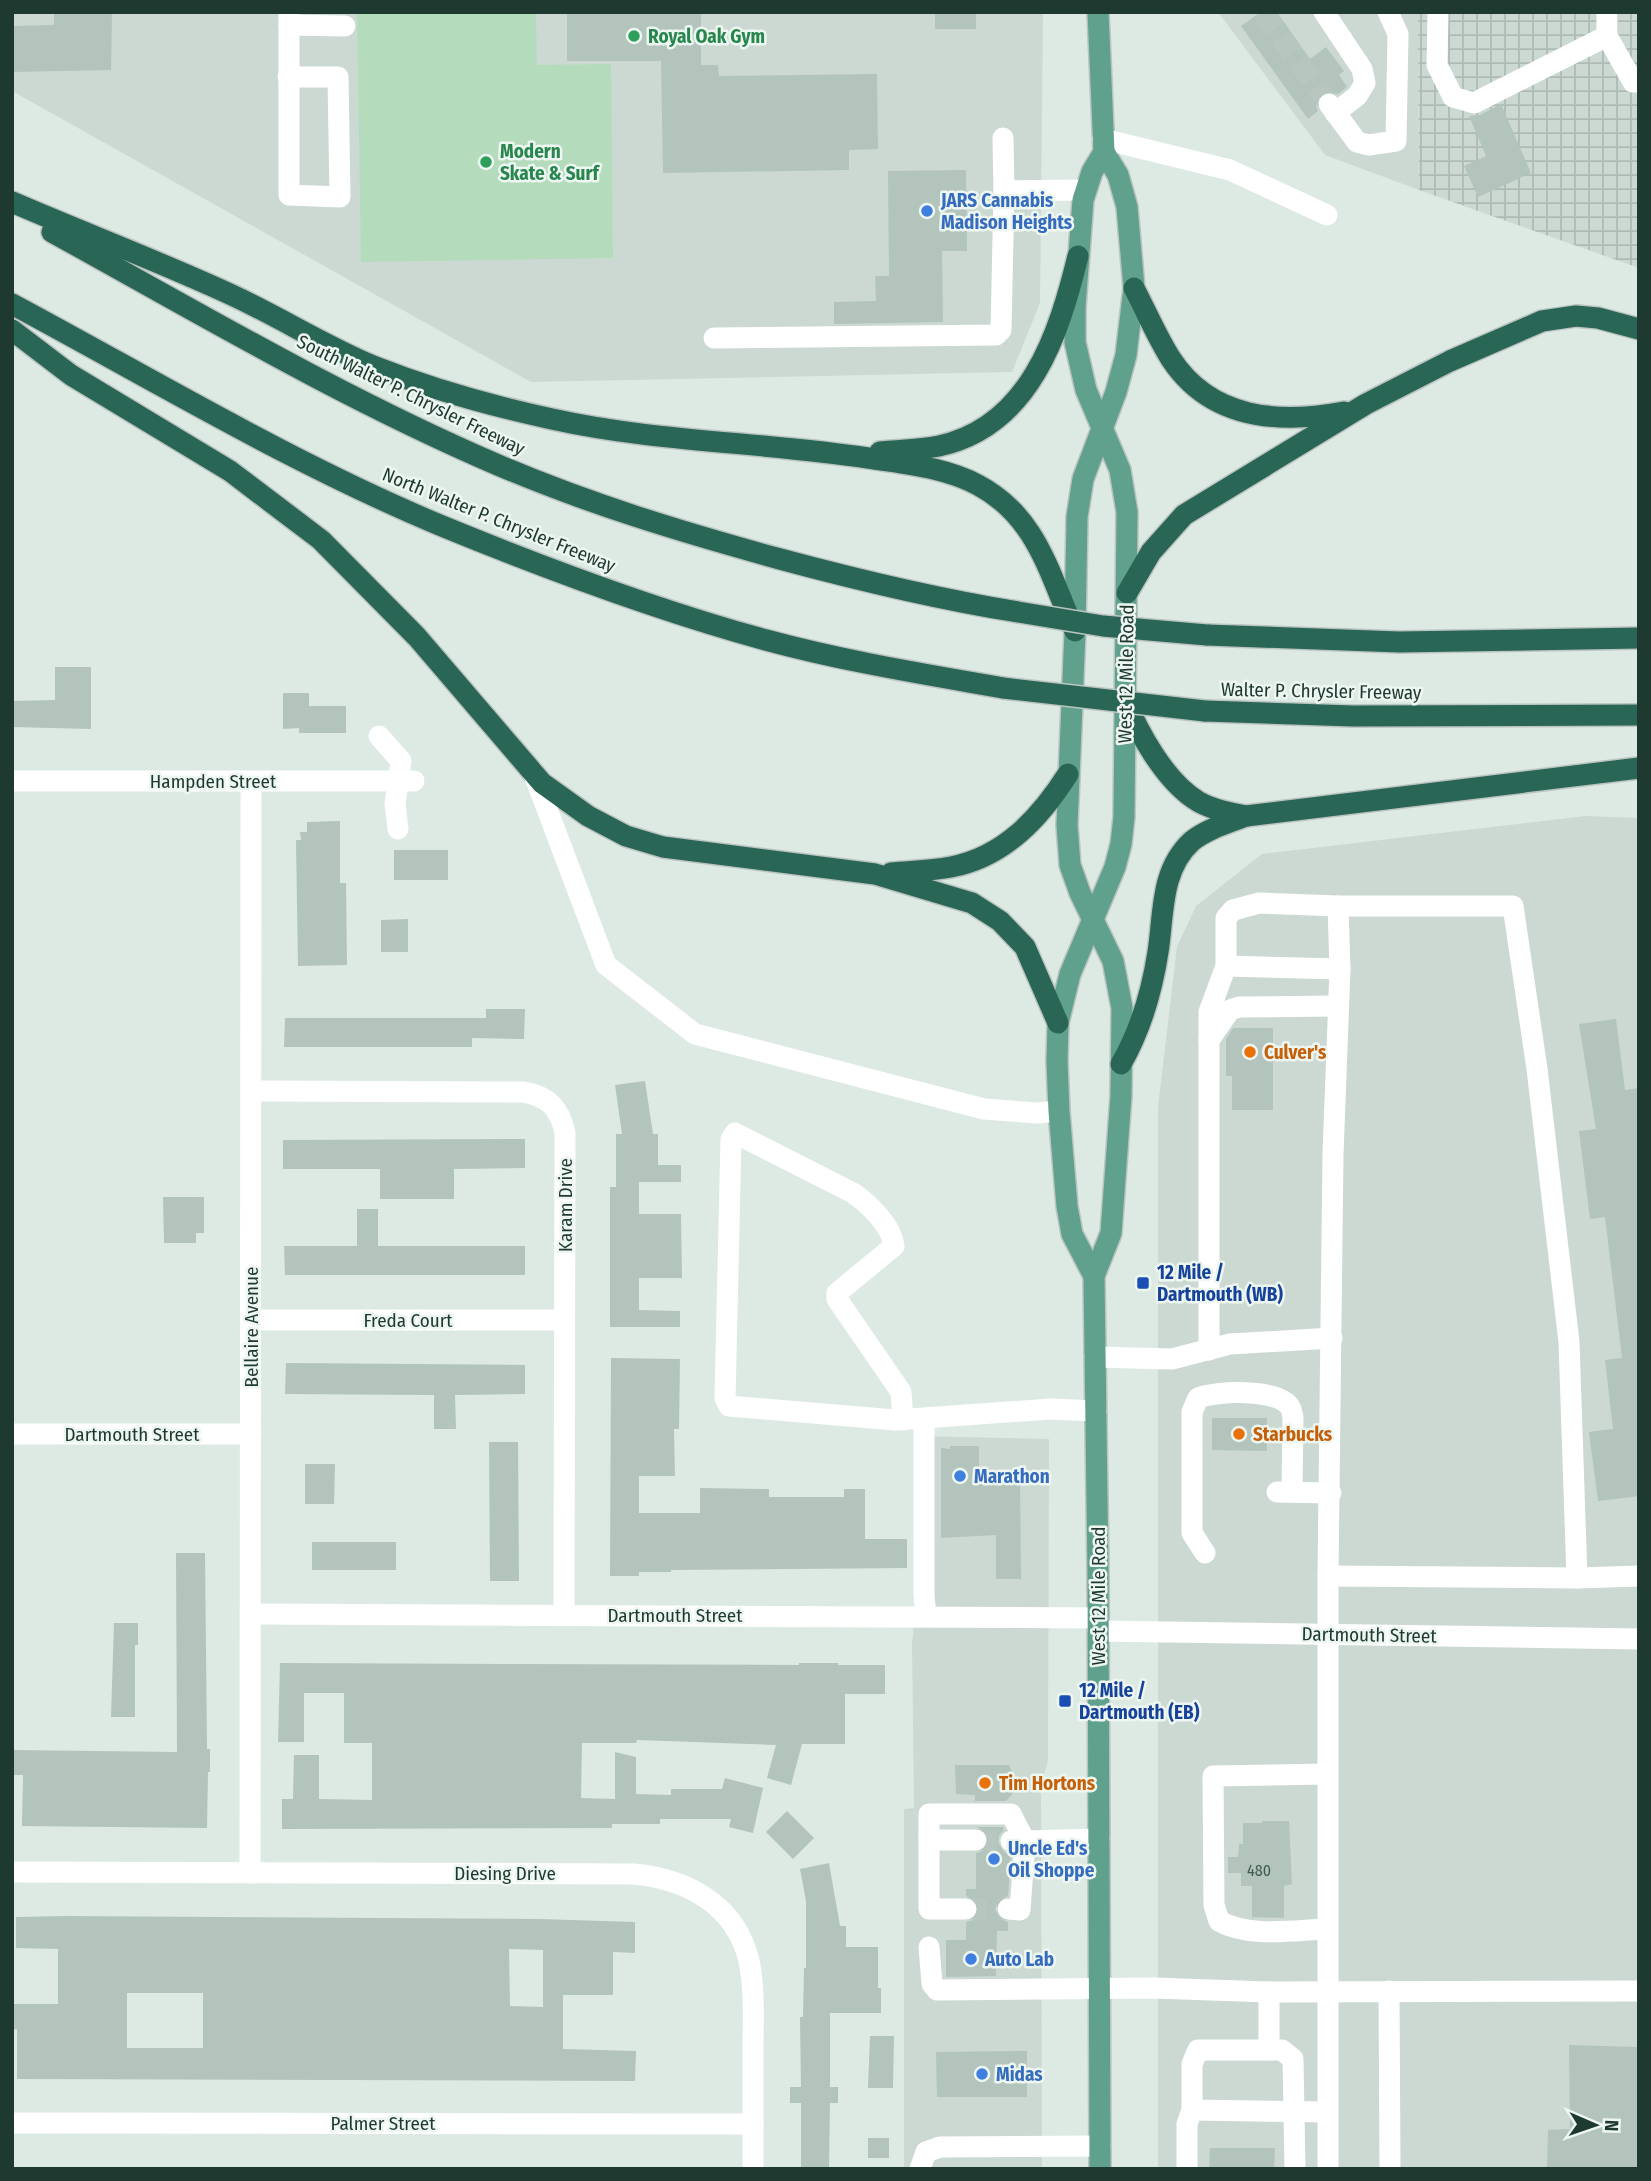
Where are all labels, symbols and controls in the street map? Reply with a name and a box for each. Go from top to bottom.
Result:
place label: Royal Oak Gym [648,25,765,48]
marker: Royal Oak Gym [626,28,642,44]
place label: Modern Skate & Surf [500,140,600,185]
marker: Modern Skate & Surf [478,154,494,170]
place label: JARS Cannabis Madison Heights [940,189,1073,234]
marker: JARS Cannabis Madison Heights [919,203,935,219]
street label: South Walter P. Chrysler Freeway [293,330,529,460]
street label: North Walter P. Chrysler Freeway [379,463,619,578]
street label: West 12 Mile Road [1113,604,1139,744]
street label: Walter P. Chrysler Freeway [1221,678,1422,704]
street label: Hampden Street [150,770,277,793]
place label: Culver's [1264,1041,1327,1064]
marker: Culver's [1242,1044,1258,1060]
street label: Karam Drive [554,1158,577,1252]
place label: 12 Mile / Dartmouth (WB) [1157,1261,1283,1306]
street label: Bellaire Avenue [240,1267,263,1387]
marker: 12 Mile / Dartmouth (WB) [1135,1275,1151,1291]
street label: Freda Court [363,1309,453,1332]
street label: Dartmouth Street [65,1423,200,1446]
place label: Starbucks [1253,1423,1333,1446]
marker: Starbucks [1231,1426,1247,1442]
place label: Marathon [974,1465,1050,1488]
marker: Marathon [952,1468,968,1484]
street label: West 12 Mile Road [1087,1527,1110,1665]
street label: Dartmouth Street [608,1604,743,1627]
street label: Dartmouth Street [1301,1622,1437,1648]
place label: 12 Mile / Dartmouth (EB) [1079,1679,1200,1724]
marker: 12 Mile / Dartmouth (EB) [1057,1693,1073,1709]
place label: Tim Hortons [999,1772,1096,1795]
marker: Tim Hortons [977,1775,993,1791]
place label: Uncle Ed's Oil Shoppe [1008,1837,1095,1882]
marker: Uncle Ed's Oil Shoppe [986,1851,1002,1867]
house number: 480 [1247,1861,1271,1880]
street label: Diesing Drive [454,1862,556,1885]
place label: Auto Lab [984,1948,1054,1971]
marker: Auto Lab [963,1951,979,1967]
place label: Midas [996,2063,1043,2086]
marker: Midas [974,2066,990,2082]
north arrow [1560,2090,1630,2160]
street label: Palmer Street [331,2112,436,2135]
text: N [1600,2119,1623,2132]

